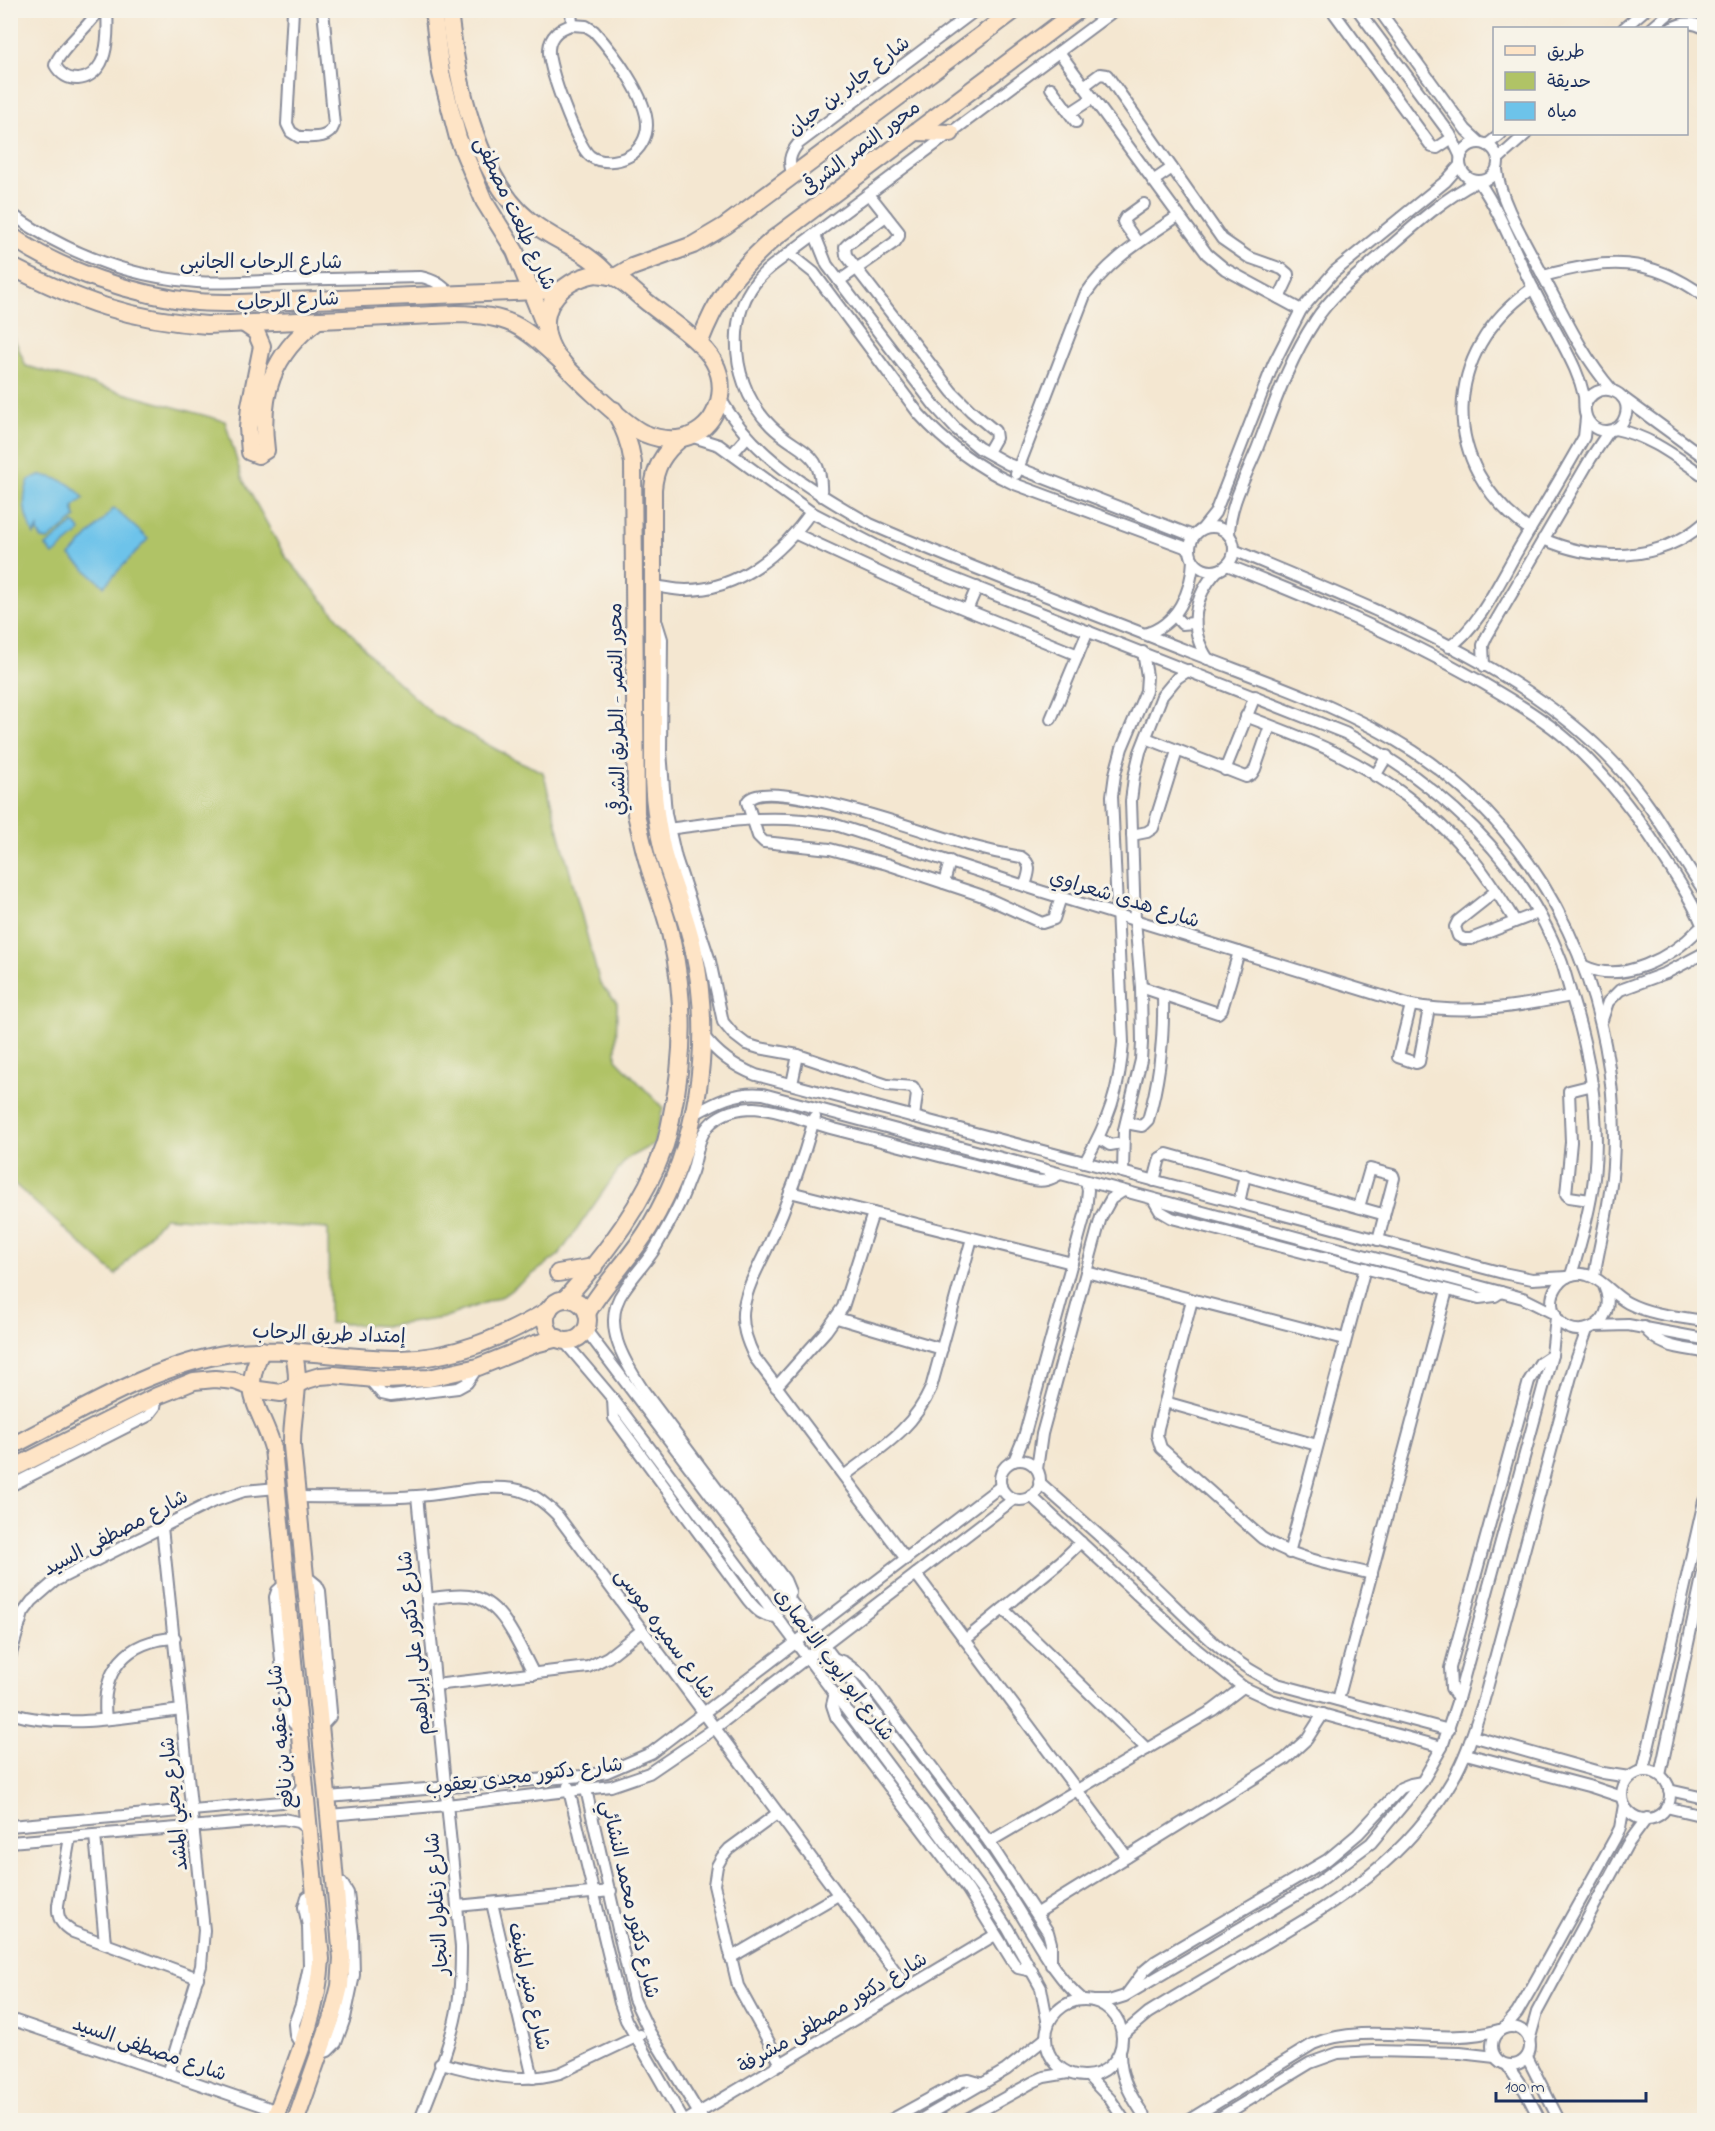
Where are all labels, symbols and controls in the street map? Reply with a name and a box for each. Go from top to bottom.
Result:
legend [1493,27,1688,135]
street label: شارع جابر بن حيان [782,30,917,144]
text: طريق [1547,40,1585,66]
text: حديقة [1547,70,1591,96]
street label: محور النصر الشرقى [795,94,927,204]
text: مياه [1547,100,1577,126]
street label: شارع طلعت مصطفى [465,132,562,296]
street label: شارع الرحاب الجانبى [180,249,342,278]
street label: شارع الرحاب [236,285,340,320]
street label: محور النصر - الطريق الشرقي [601,602,635,816]
street label: شارع هدى شعراوي [1046,864,1203,937]
street label: إمتداد طريق الرحاب [252,1318,406,1353]
street label: شارع مصطفى السيد [38,1484,194,1585]
street label: شارع دكتور على إبراهيم [391,1549,440,1737]
street label: شارع سميره موسى [606,1563,722,1706]
street label: شارع ابو ايوب الانصارى [766,1583,900,1748]
street label: شارع عقبه بن نافع [262,1663,303,1810]
street label: شارع يحيي المشد [154,1735,198,1872]
street label: شارع دكتور مجدى يعقوب [424,1751,625,1804]
street label: شارع دكتور محمد النشائي [591,1797,666,2002]
street label: شارع زغلول النجار [419,1831,458,1978]
street label: شارع منير المنيف [499,1920,556,2053]
street label: شارع دكتور مصطفى مشرفة [733,1946,934,2082]
street label: شارع مصطفى السيد [68,2010,230,2090]
scale bar [1496,2065,1646,2103]
text: 100 m [1505,2075,1545,2101]

